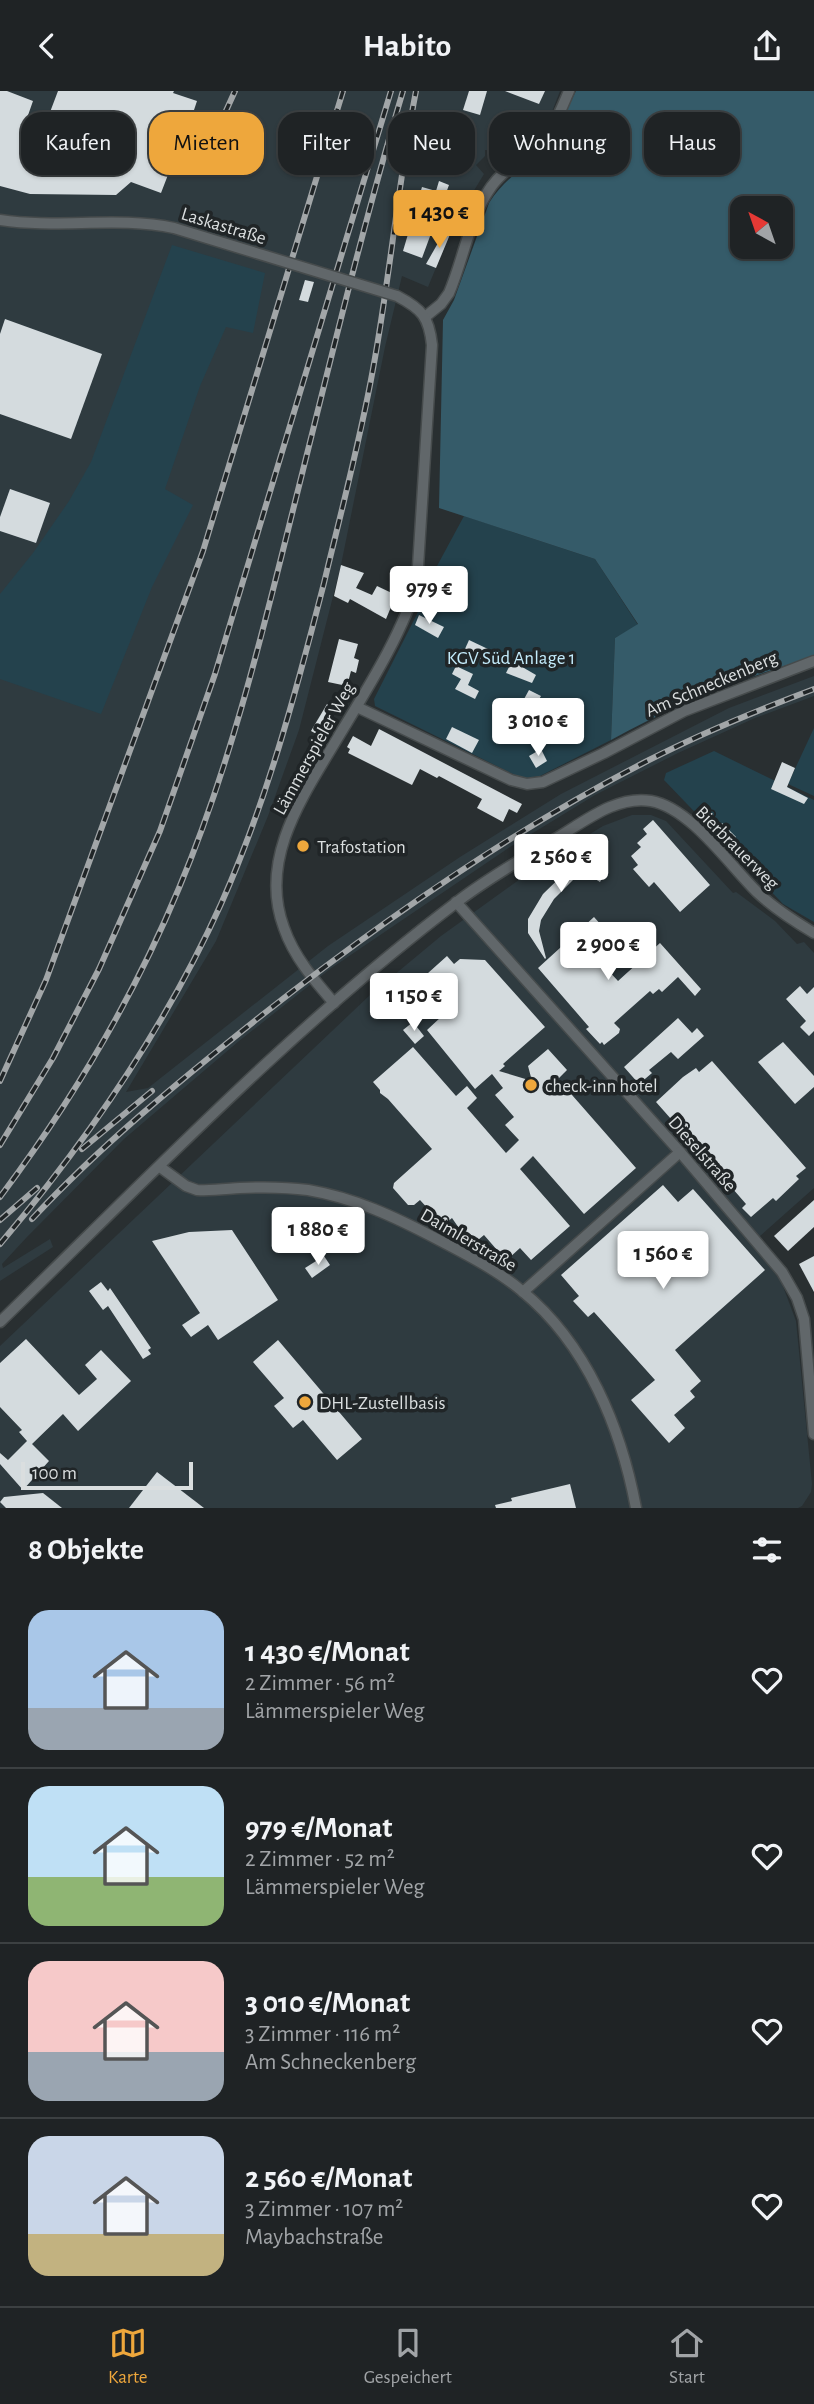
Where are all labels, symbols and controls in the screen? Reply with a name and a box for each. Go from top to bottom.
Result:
icon: back [28,27,66,65]
icon: share [748,27,786,65]
text: Habito [363,30,451,62]
chip: Kaufen [21,112,135,175]
chip: Mieten [149,112,264,175]
chip: Filter [278,112,374,175]
chip: Neu [388,112,475,175]
chip: Wohnung [489,112,630,175]
chip: Haus [644,112,740,175]
pin: 1 430 € [374,191,504,250]
north arrow [730,196,793,259]
map controls [730,196,793,259]
text: 1 430 € [409,201,469,224]
street label: Laskastraße [179,205,268,248]
pin: 979 € [380,567,478,626]
text: 979 € [406,577,452,600]
street label: Am Schneckenberg [643,648,781,721]
park label: KGV Süd Anlage 1 [447,649,575,668]
street label: Lämmerspieler Weg [270,679,359,818]
pin: 3 010 € [473,699,603,758]
text: 3 010 € [508,709,568,732]
street label: Bierbrauerweg [692,803,783,894]
pin: 2 560 € [496,835,626,894]
marker: Trafostation [295,838,311,854]
place label: Trafostation [317,838,406,857]
text: 2 560 € [530,845,592,868]
pin: 2 900 € [543,923,673,982]
text: 2 900 € [576,933,640,956]
pin: 1 150 € [349,974,479,1033]
text: 1 150 € [386,984,442,1007]
marker: check-inn hotel [523,1077,539,1093]
place label: check-inn hotel [545,1077,658,1096]
street label: Dieselstraße [664,1113,740,1195]
street label: Daimlerstraße [417,1205,520,1275]
pin: 1 880 € [253,1207,383,1267]
text: 1 880 € [288,1218,348,1241]
pin: 1 560 € [598,1231,728,1291]
text: 1 560 € [634,1242,693,1265]
marker: DHL-Zustellbasis [297,1394,313,1410]
place label: DHL-Zustellbasis [319,1394,446,1413]
scale bar [21,1459,192,1491]
text: 100 m [32,1464,77,1483]
icon: filters [748,1531,786,1569]
text: 8 Objekte [28,1535,144,1565]
text: 1 430 €/Monat [245,1637,410,1667]
icon: home [84,1638,168,1722]
icon: heart [748,1661,786,1699]
text: 2 Zimmer · 56 m² [245,1672,395,1695]
text: Lämmerspieler Weg [245,1700,425,1723]
text: 979 €/Monat [245,1813,393,1843]
icon: home [84,1814,168,1898]
icon: heart [748,1837,786,1875]
text: 2 Zimmer · 52 m² [245,1848,395,1871]
text: Lämmerspieler Weg [245,1876,425,1899]
text: 3 010 €/Monat [245,1988,410,2018]
icon: home [84,1989,168,2073]
icon: heart [748,2012,786,2050]
text: 3 Zimmer · 116 m² [245,2023,400,2046]
text: Am Schneckenberg [245,2051,416,2074]
text: 2 560 €/Monat [245,2163,412,2193]
icon: home [84,2164,168,2248]
icon: heart [748,2187,786,2225]
text: 3 Zimmer · 107 m² [245,2198,403,2221]
text: Maybachstraße [245,2226,383,2249]
tab: Karte [108,2324,148,2389]
tab: Gespeichert [364,2324,452,2389]
tab: Start [668,2324,706,2389]

